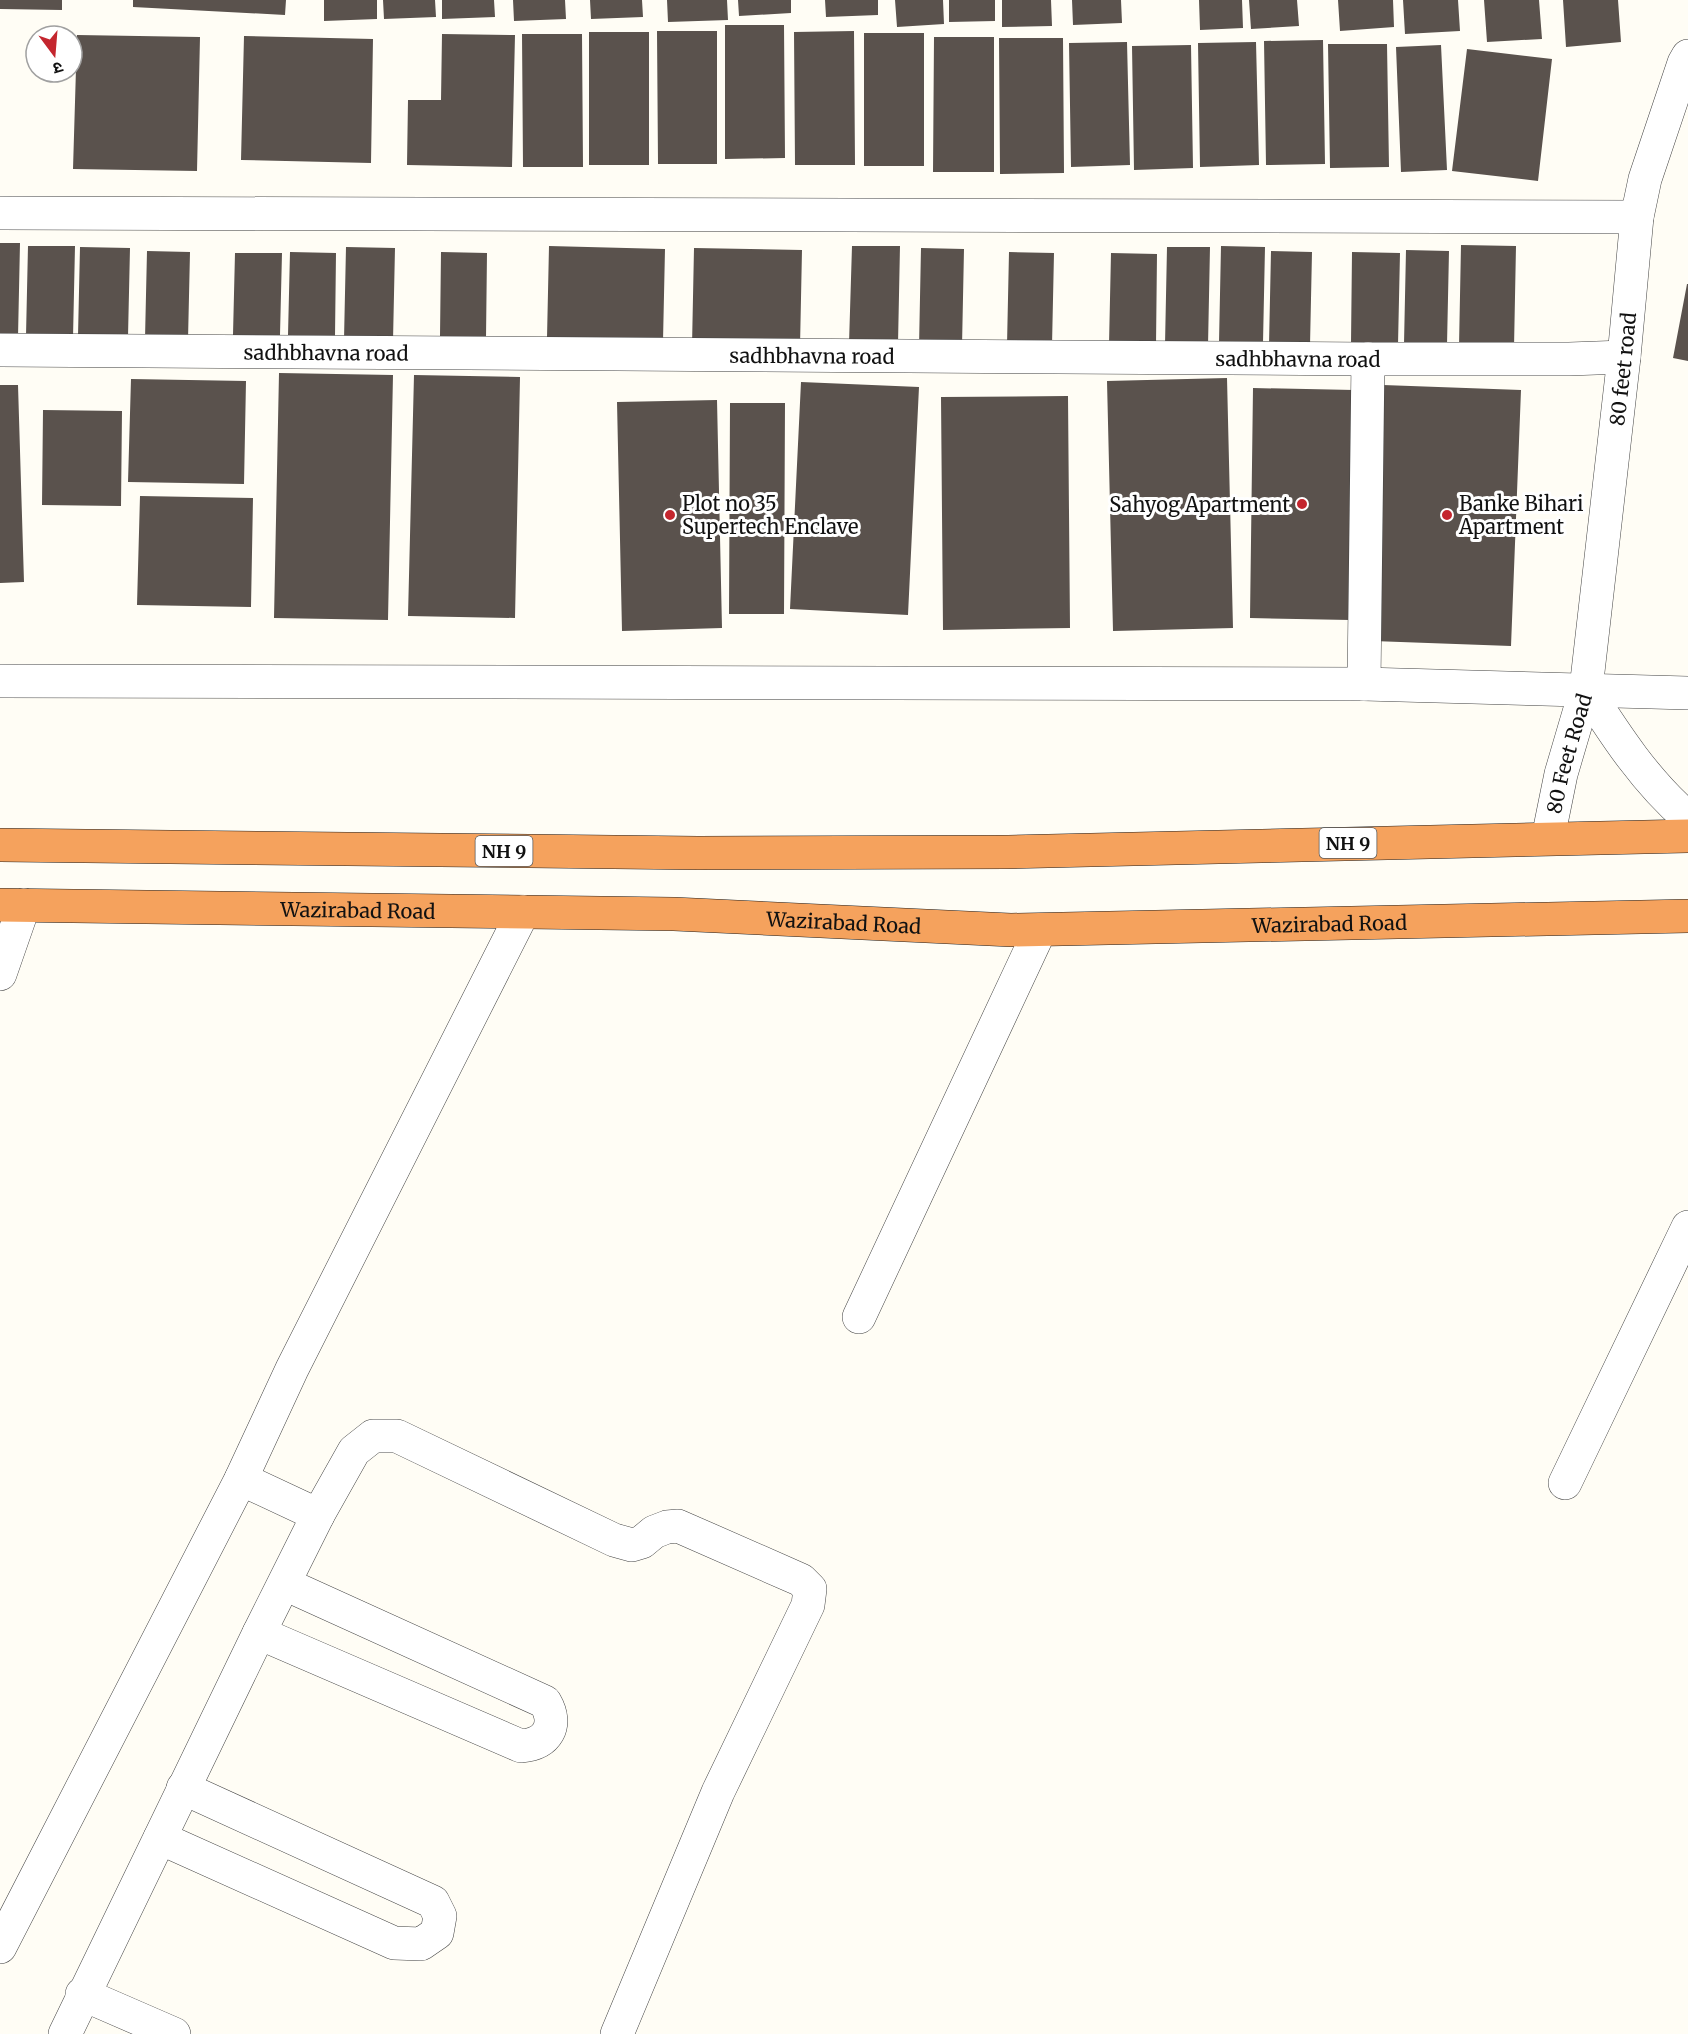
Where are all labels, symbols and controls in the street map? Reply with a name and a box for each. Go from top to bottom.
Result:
north arrow [24,24,84,84]
text: उ [50,58,65,79]
street label: 80 feet road [1604,311,1641,427]
street label: sadhbhavna road [243,339,409,365]
street label: sadhbhavna road [729,342,895,368]
street label: sadhbhavna road [1215,345,1381,372]
place label: Plot no 35 Supertech Enclave [682,491,858,539]
place label: Banke Bihari Apartment [1458,491,1583,539]
place label: Sahyog Apartment [1109,492,1290,517]
marker: Sahyog Apartment [1295,497,1309,511]
marker: Plot no 35 Supertech Enclave [663,508,677,522]
marker: Banke Bihari Apartment [1440,508,1454,522]
street label: 80 Feet Road [1541,690,1597,816]
road number: NH 9 [1320,828,1376,858]
road number: NH 9 [476,836,532,866]
street label: Wazirabad Road [279,896,436,923]
street label: Wazirabad Road [765,906,922,938]
street label: Wazirabad Road [1251,909,1407,938]

